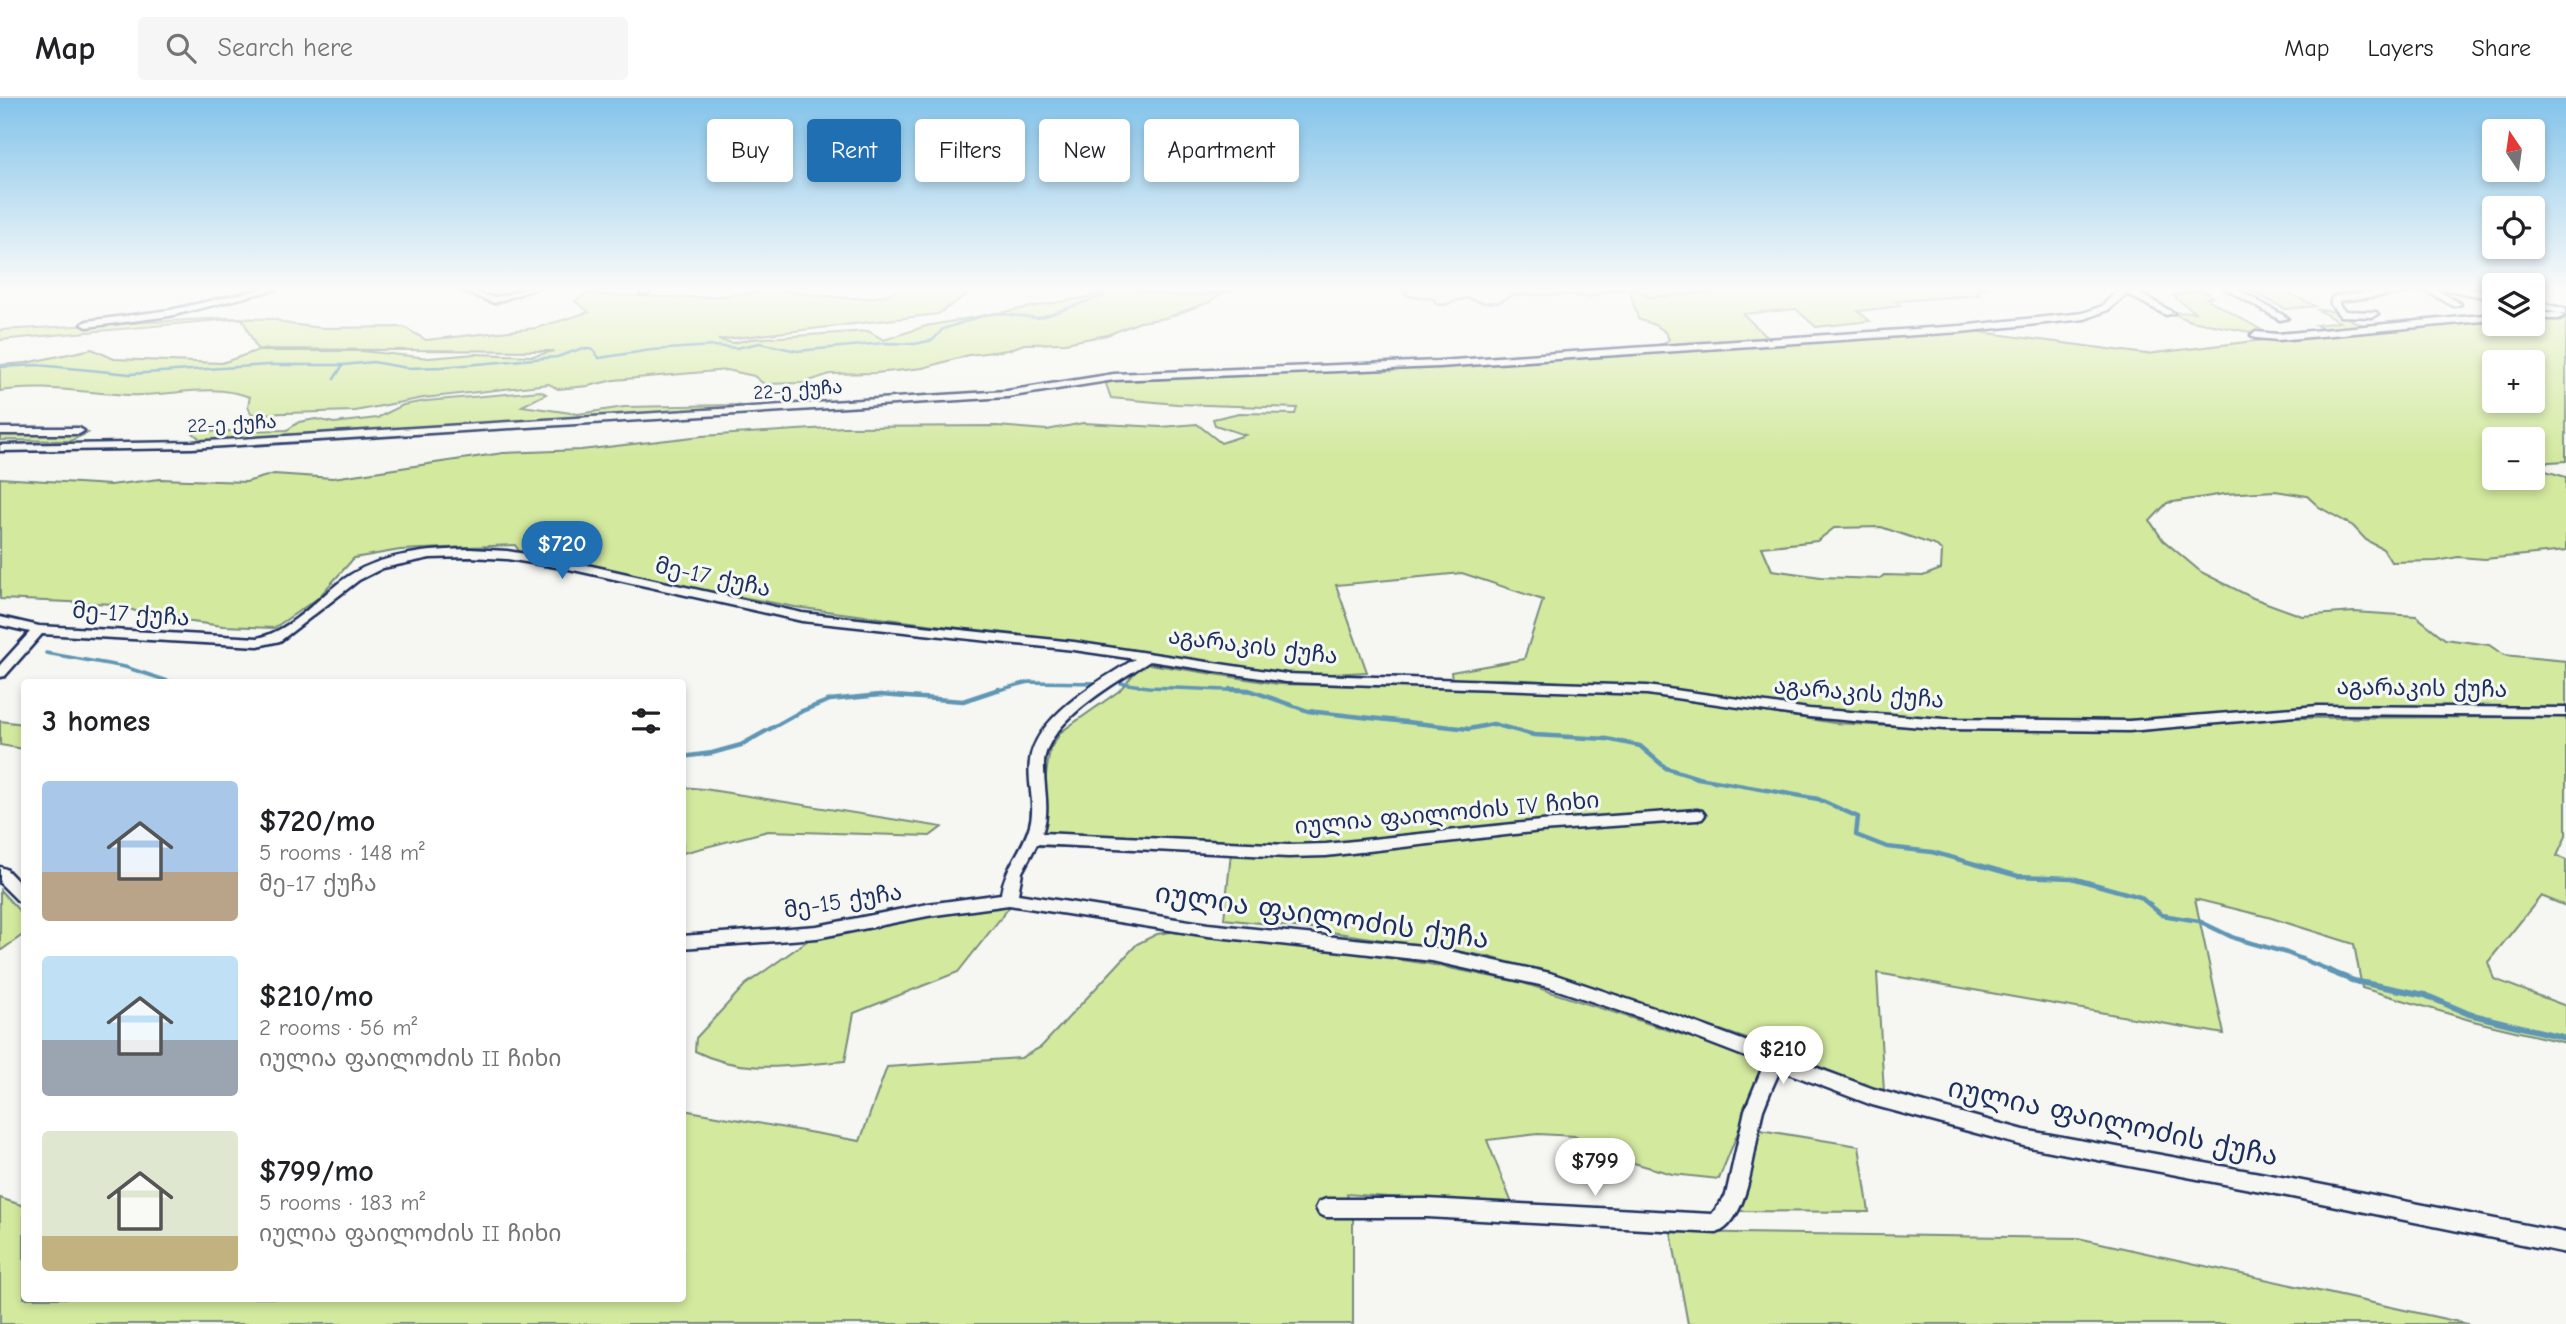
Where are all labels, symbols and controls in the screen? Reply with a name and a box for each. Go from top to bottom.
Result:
search box [138,17,628,80]
text: Map [35,29,96,67]
icon: search [162,29,200,67]
text: Search here [218,33,353,63]
text: Map [2284,34,2330,62]
text: Layers [2368,34,2433,62]
text: Share [2471,34,2531,62]
chip: Buy [707,119,793,182]
chip: Rent [807,119,901,182]
chip: Filters [915,119,1025,182]
chip: New [1039,119,1130,182]
chip: Apartment [1144,119,1299,182]
north arrow [2482,119,2544,182]
map controls [2482,119,2545,490]
button: locate [2482,196,2545,259]
button: layers [2482,273,2545,336]
button: + [2482,350,2545,413]
street label: 22-ე ქუჩა [753,376,843,404]
street label: 22-ე ქუჩა [187,411,277,437]
button: − [2482,427,2545,490]
pin: $720 [521,522,603,581]
text: $720 [538,530,586,557]
street label: მე-17 ქუჩა [653,552,773,602]
street label: მე-17 ქუჩა [71,596,191,632]
street label: აგარაკის ქუჩა [1167,622,1339,670]
street label: აგარაკის ქუჩა [1773,672,1945,714]
street label: აგარაკის ქუჩა [2336,673,2508,703]
icon: filters [627,702,665,740]
text: 3 homes [42,704,150,739]
street label: იულია ფაილოძის IV ჩიხი [1293,786,1601,840]
text: $720/mo [259,804,375,839]
icon: home [98,809,182,893]
text: 5 rooms · 148 m² [259,839,425,866]
text: მე-17 ქუჩა [259,870,377,897]
street label: იულია ფაილოძის ქუჩა [1153,877,1491,955]
street label: მე-15 ქუჩა [782,878,904,924]
text: $210/mo [259,979,373,1014]
icon: home [98,984,182,1068]
text: 2 rooms · 56 m² [259,1014,417,1041]
pin: $210 [1742,1026,1824,1086]
text: $210 [1759,1035,1807,1062]
text: იულია ფაილოძის II ჩიხი [259,1045,562,1072]
street label: იულია ფაილოძის ქუჩა [1945,1071,2281,1173]
pin: $799 [1554,1138,1636,1198]
text: $799 [1571,1147,1619,1174]
text: $799/mo [259,1154,374,1189]
icon: home [98,1159,182,1243]
text: 5 rooms · 183 m² [259,1189,425,1216]
text: იულია ფაილოძის II ჩიხი [259,1220,562,1247]

